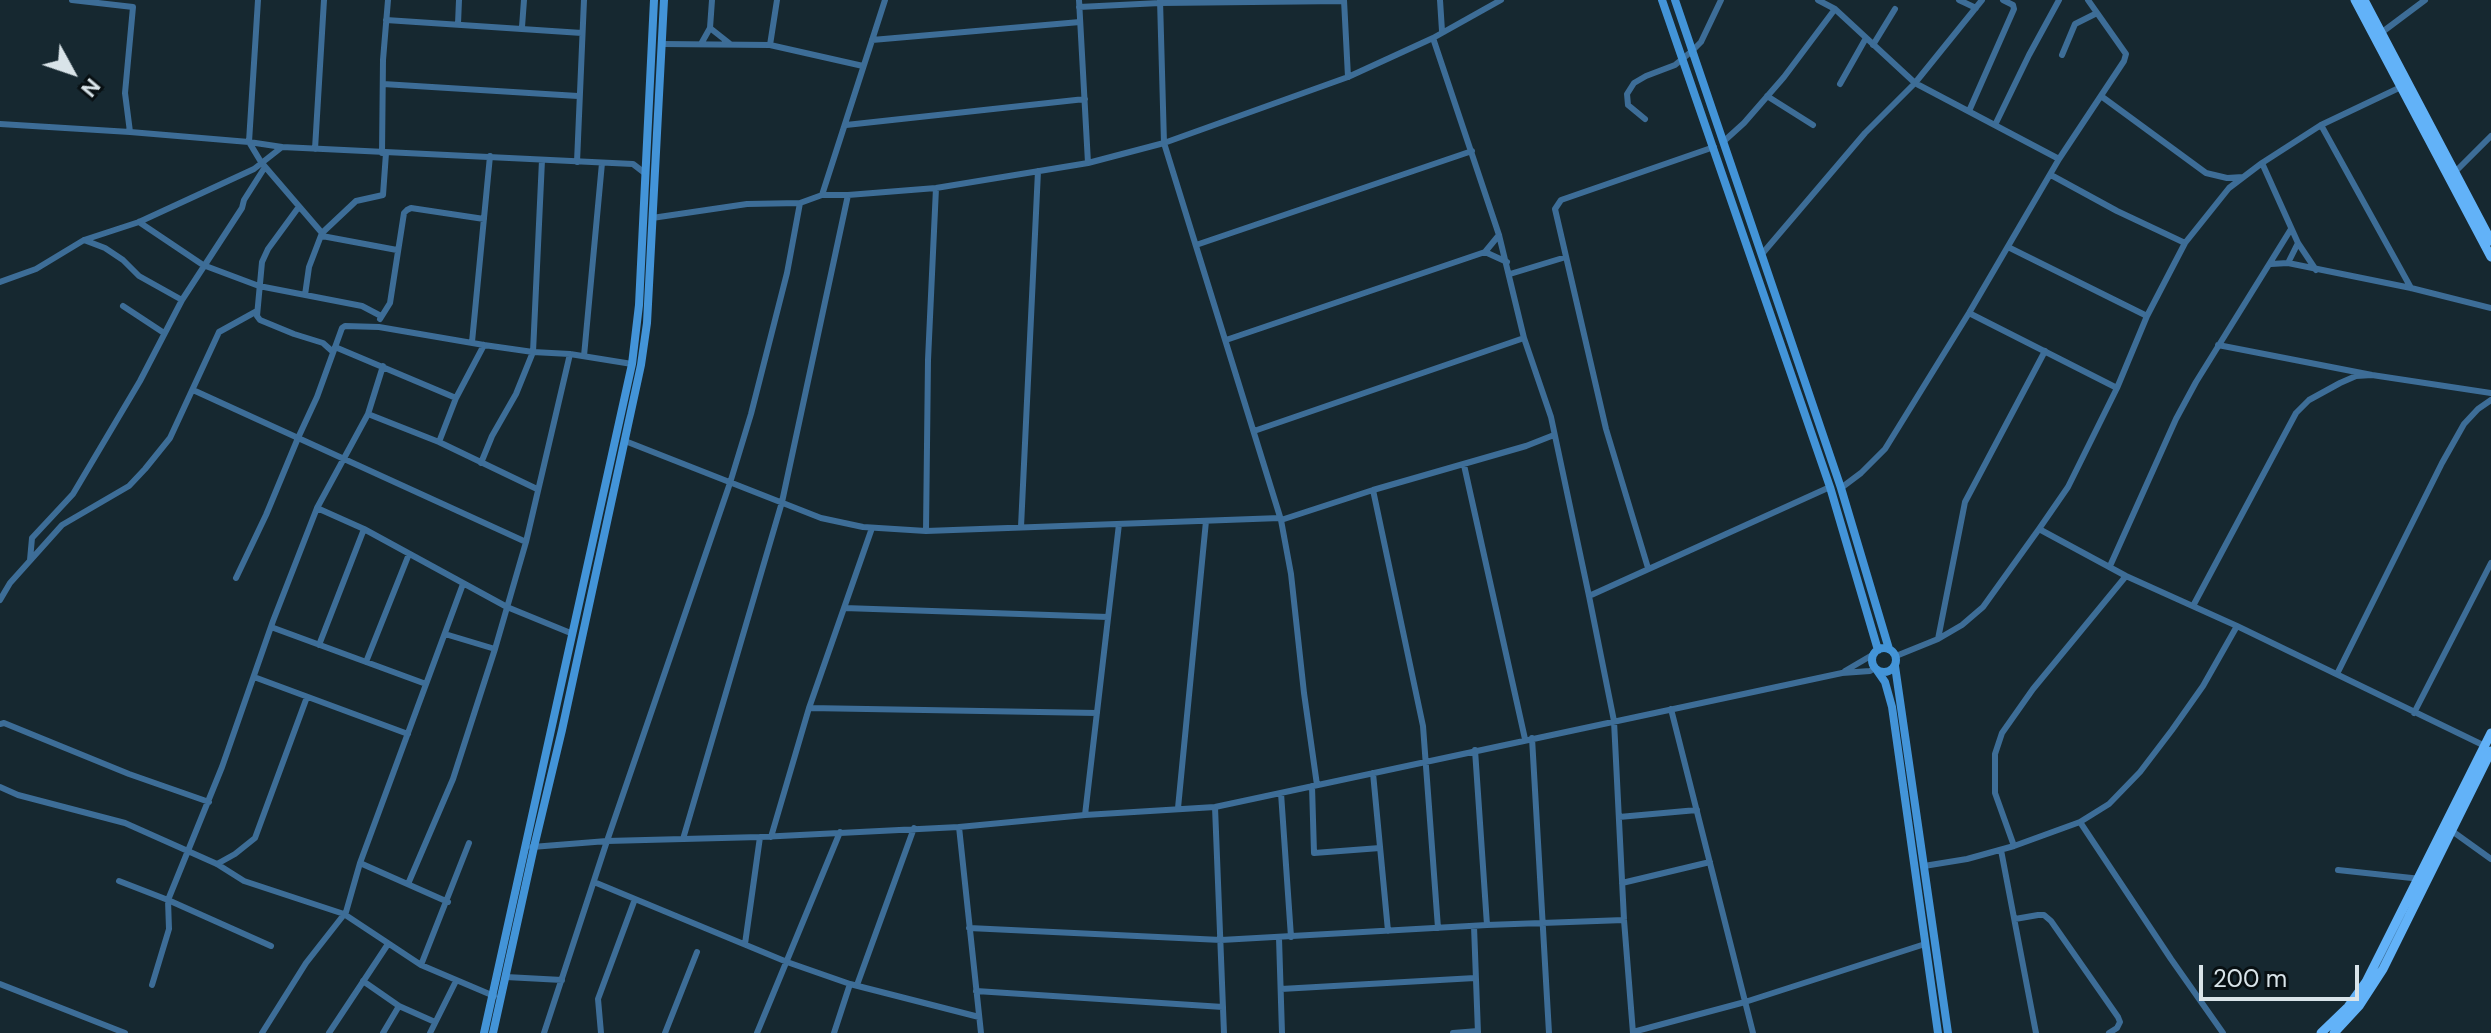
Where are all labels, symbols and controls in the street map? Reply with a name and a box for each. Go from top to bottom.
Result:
north arrow [32,32,112,112]
text: N [75,72,107,103]
scale bar [2203,949,2363,999]
text: 200 m [2213,963,2287,994]

